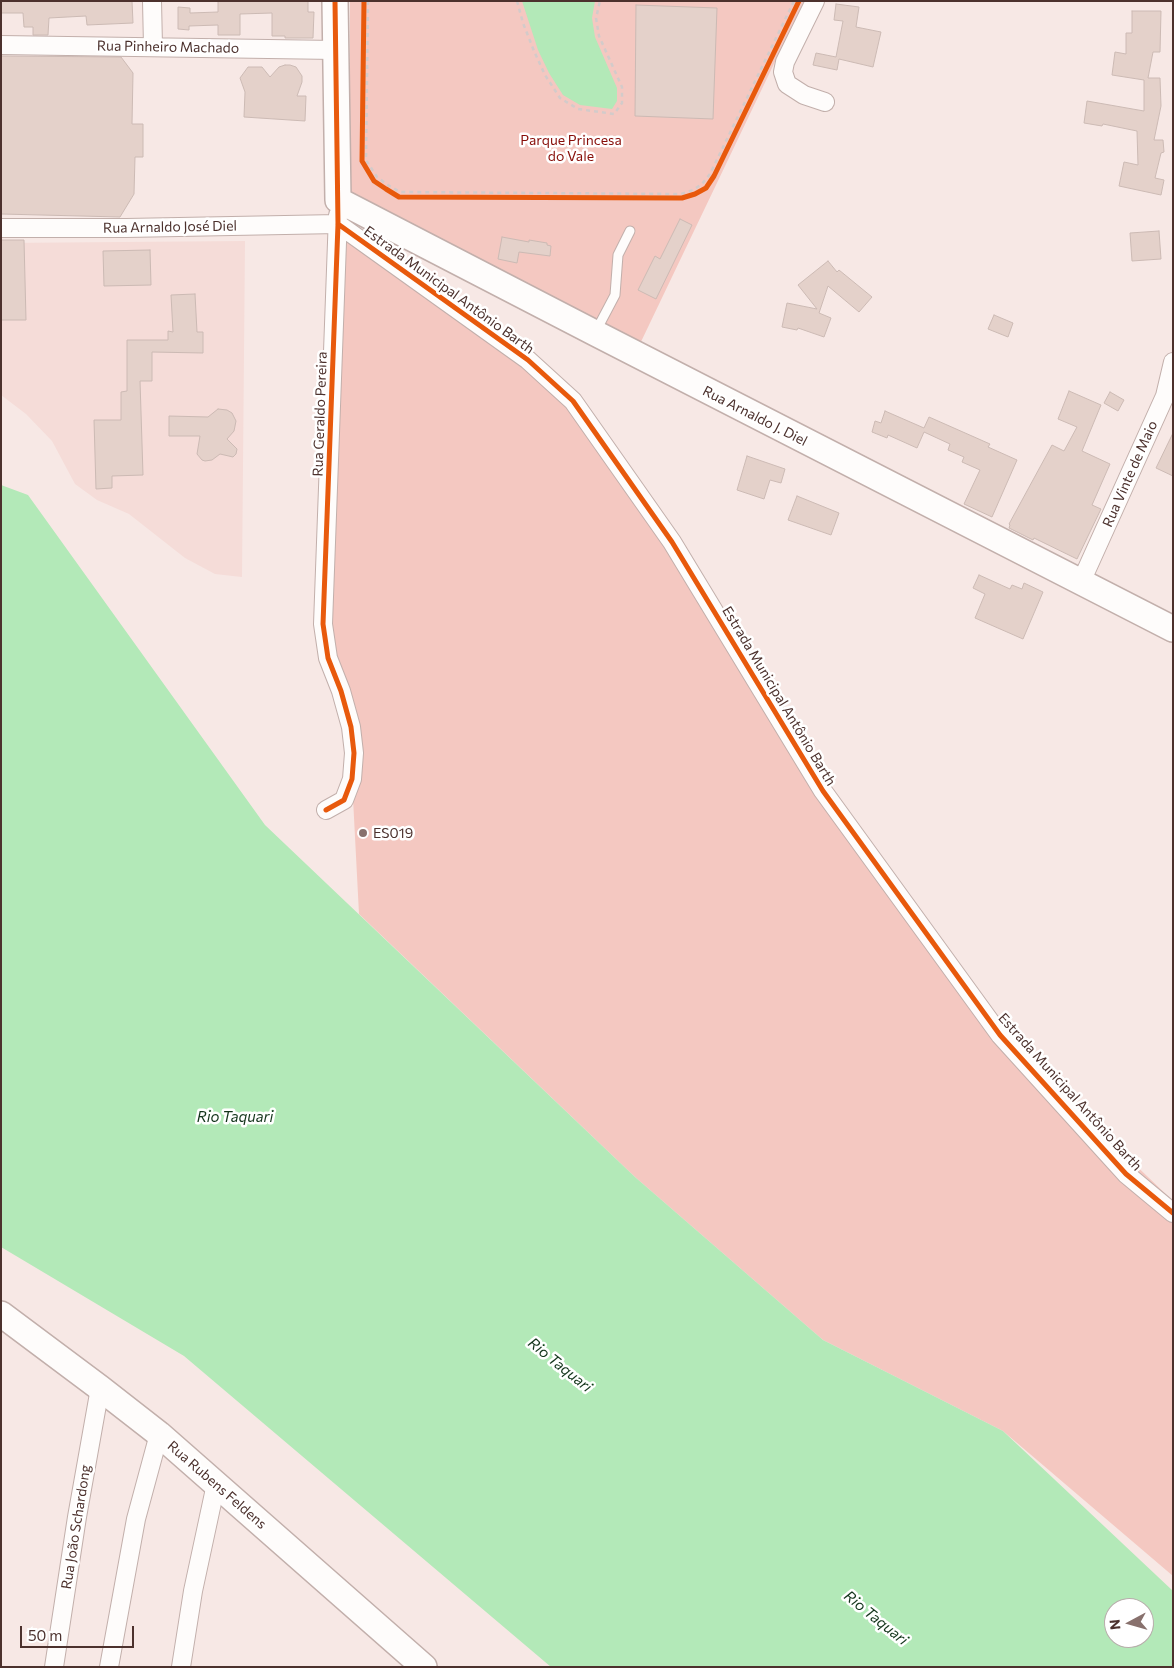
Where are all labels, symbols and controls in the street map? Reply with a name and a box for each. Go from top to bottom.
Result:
street label: Rua Pinheiro Machado [97,37,239,57]
park label: Parque Princesa do Vale [520,132,622,164]
street label: Rua Arnaldo José Diel [103,217,237,237]
street label: Estrada Municipal Antônio Barth [361,223,537,357]
street label: Rua Geraldo Pereira [309,351,331,477]
street label: Rua Arnaldo J. Diel [700,382,810,450]
street label: Rua Vinte de Maio [1099,418,1161,530]
street label: Estrada Municipal Antônio Barth [719,603,839,789]
place label: ES019 [373,825,413,841]
marker: ES019 [357,827,369,839]
street label: Estrada Municipal Antônio Barth [995,1010,1145,1174]
water label: Rio Taquari [197,1108,273,1126]
water label: Rio Taquari [525,1334,595,1396]
street label: Rua Rubens Feldens [164,1437,270,1533]
street label: Rua João Schardong [58,1464,94,1590]
water label: Rio Taquari [841,1587,911,1649]
north arrow [1104,1598,1154,1648]
scale bar [22,1616,136,1648]
text: N [1106,1618,1124,1631]
text: 50 m [28,1626,62,1644]

